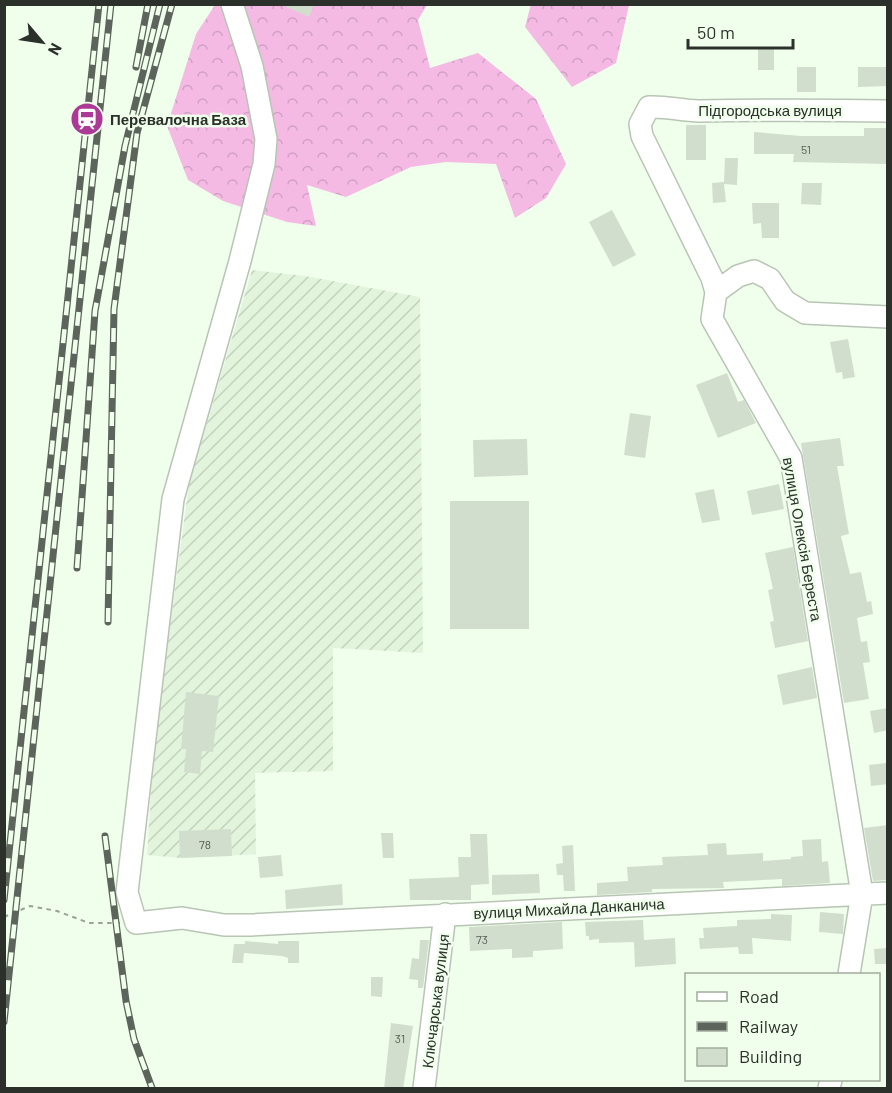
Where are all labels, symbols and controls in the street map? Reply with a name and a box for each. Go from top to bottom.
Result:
north arrow [12,12,72,72]
scale bar [688,12,793,50]
text: 50 m [697,21,735,43]
text: N [45,40,66,59]
station icon: Перевалочна База [69,101,105,137]
street label: Підгородська вулиця [698,101,842,119]
place label: Перевалочна База [110,110,247,128]
house number: 51 [801,142,811,156]
street label: вулиця Олексія Береста [780,456,826,623]
house number: 78 [199,837,211,851]
street label: вулиця Михайла Данканича [473,894,666,922]
house number: 73 [476,932,488,946]
street label: Ключарська вулиця [418,933,452,1069]
legend [685,973,880,1081]
text: Road [739,985,779,1007]
text: Railway [739,1015,798,1037]
house number: 31 [395,1031,405,1045]
text: Building [739,1045,802,1067]

